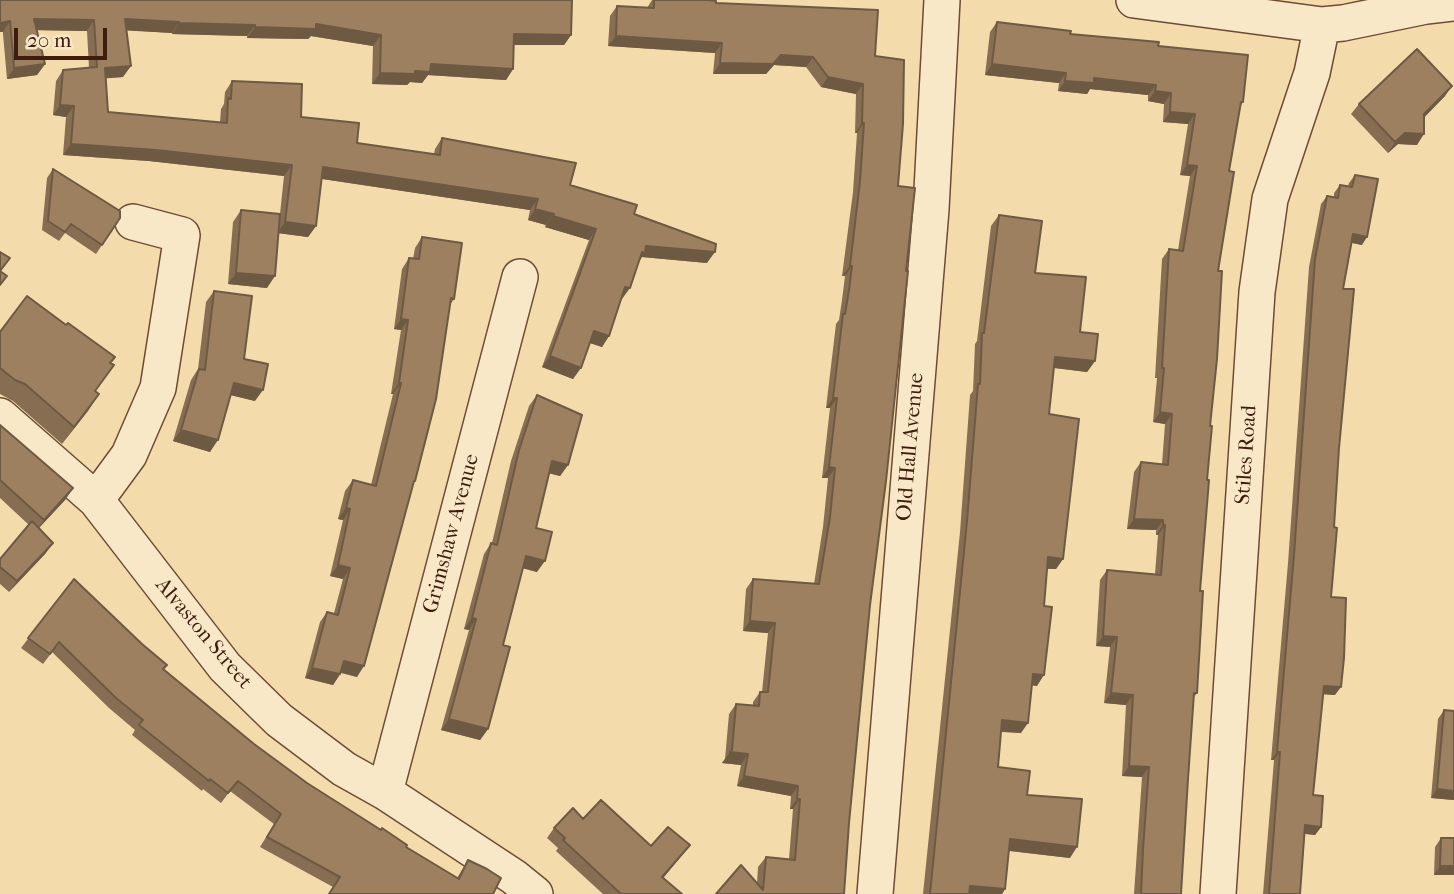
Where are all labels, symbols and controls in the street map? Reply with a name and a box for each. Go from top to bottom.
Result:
scale bar [18,14,110,58]
text: 20 m [27,28,71,52]
street label: Old Hall Avenue [892,372,930,522]
street label: Stiles Road [1231,404,1263,506]
street label: Grimshaw Avenue [419,451,485,617]
street label: Alvaston Street [149,573,257,695]

